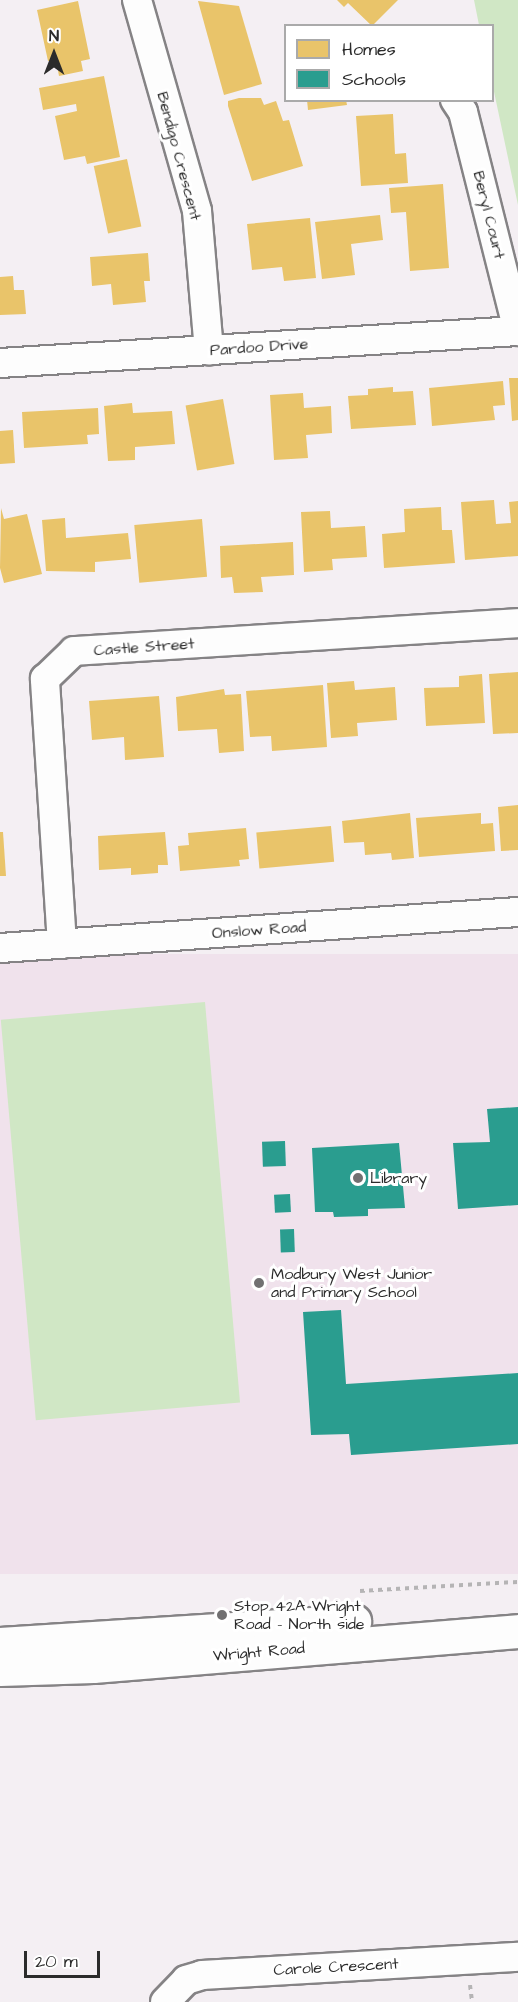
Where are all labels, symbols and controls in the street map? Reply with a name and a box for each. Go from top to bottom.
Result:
north arrow [24,24,84,84]
legend [284,24,494,102]
text: N [49,25,59,47]
text: Homes [342,37,396,62]
text: Schools [342,67,406,92]
street label: Bendigo Crescent [153,90,205,222]
street label: Beryl Court [469,169,509,261]
street label: Pardoo Drive [209,334,309,360]
street label: Castle Street [93,634,195,660]
street label: Onslow Road [211,917,307,943]
place label: Library [370,1168,427,1188]
marker: Library [351,1171,365,1185]
place label: Modbury West Junior and Primary School [271,1264,432,1302]
marker: Modbury West Junior and Primary School [252,1276,266,1290]
place label: Stop 42A Wright Road - North side [234,1596,364,1634]
marker: Stop 42A Wright Road - North side [215,1608,229,1622]
street label: Wright Road [212,1638,306,1666]
scale bar [27,1939,104,1977]
text: 20 m [35,1949,78,1974]
street label: Carole Crescent [273,1954,399,1980]

